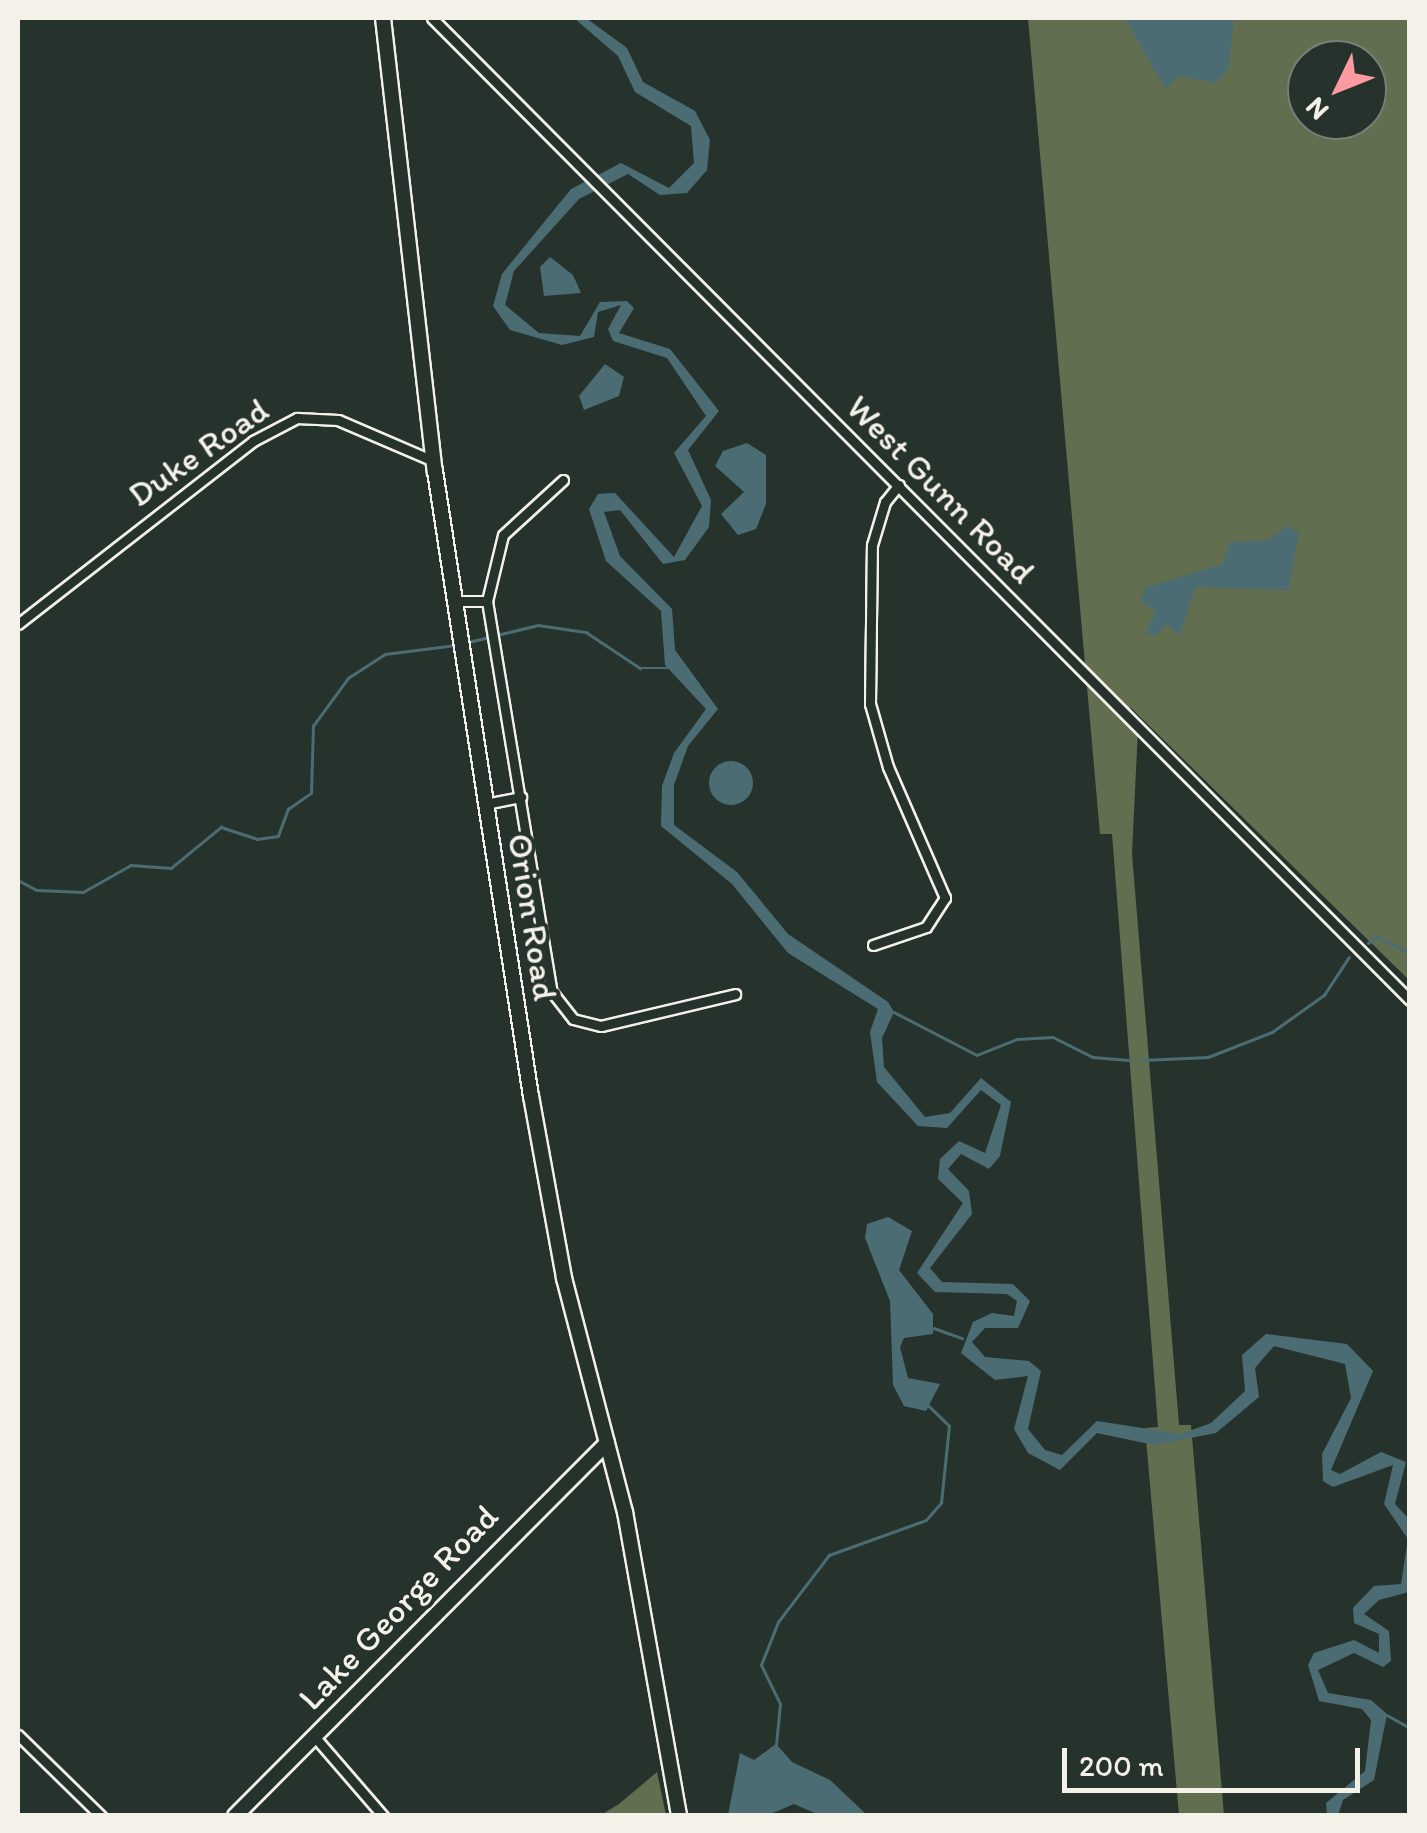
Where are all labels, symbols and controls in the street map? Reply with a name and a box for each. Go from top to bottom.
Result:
north arrow [1287,40,1387,140]
text: N [1298,91,1335,128]
street label: West Gunn Road [839,387,1043,591]
street label: Duke Road [120,389,276,515]
street label: Orion Road [499,831,567,1003]
street label: Lake George Road [289,1496,507,1718]
scale bar [1067,1728,1364,1790]
text: 200 m [1079,1747,1164,1784]

